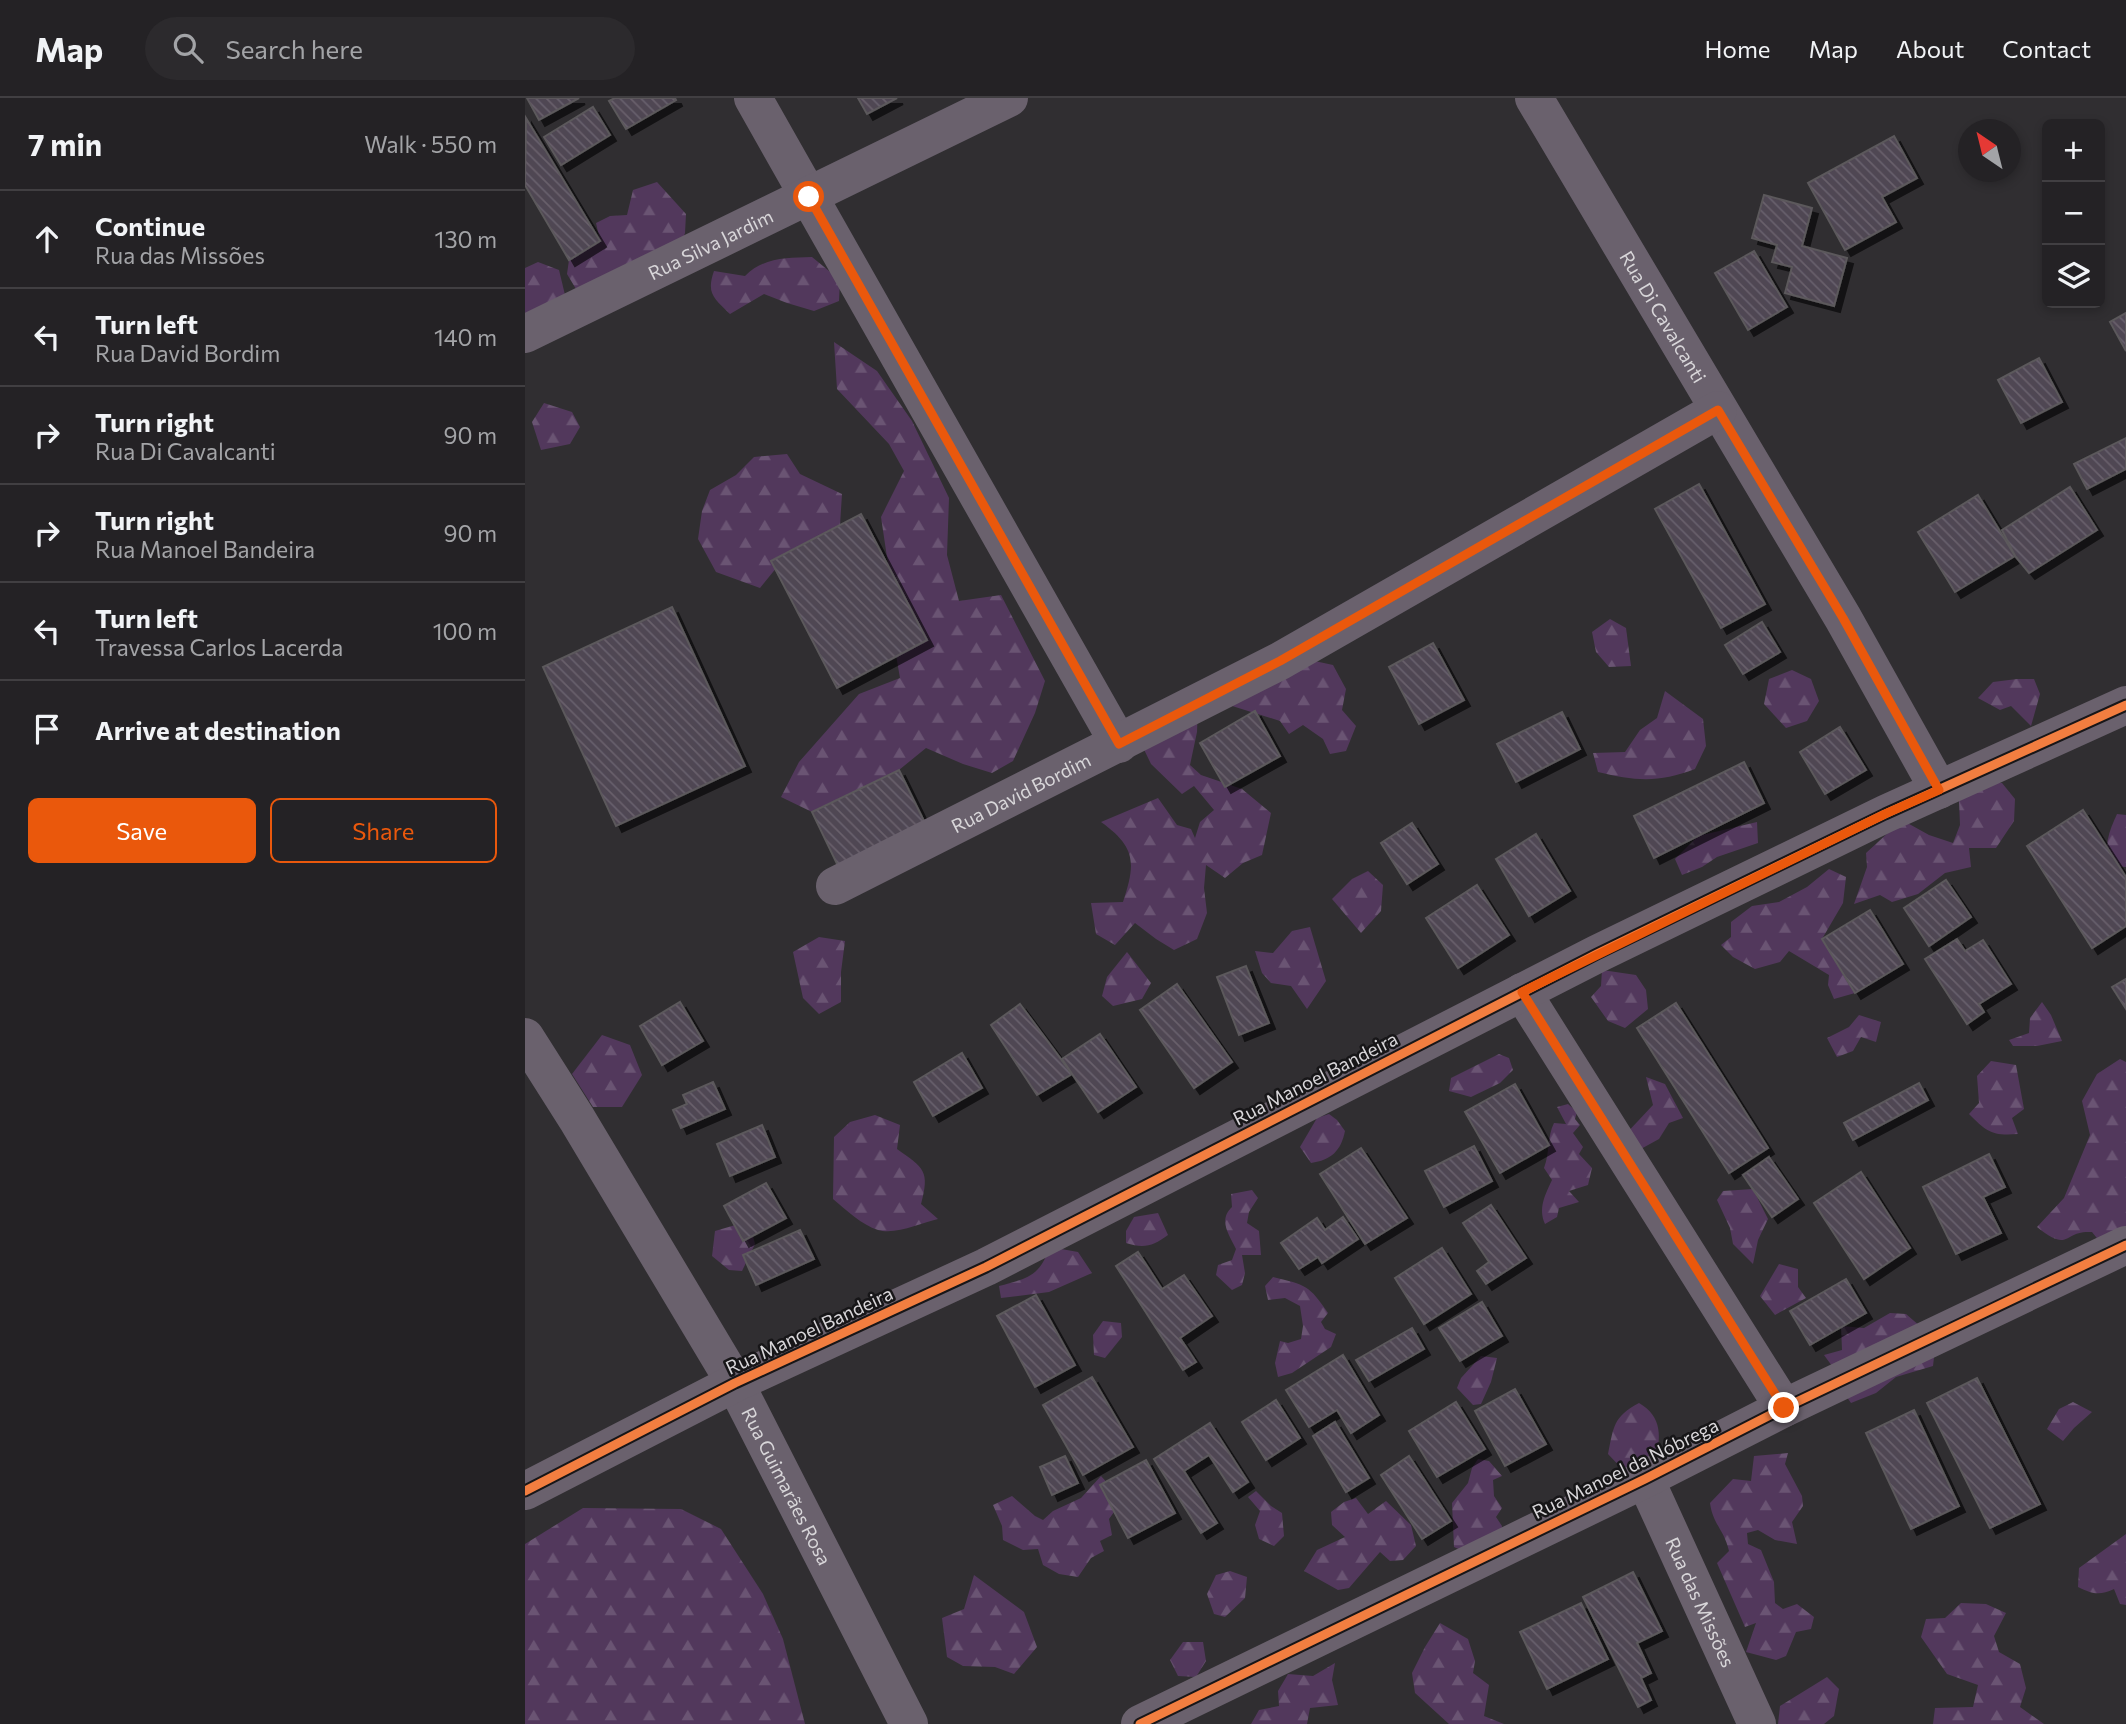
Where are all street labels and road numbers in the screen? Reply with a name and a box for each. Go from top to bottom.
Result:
street label: Rua Silva Jardim [644,204,776,284]
street label: Rua Di Cavalcanti [1616,246,1712,386]
street label: Rua David Bordim [947,747,1094,837]
street label: Rua Manoel Bandeira [1229,1026,1401,1130]
street label: Rua Manoel Bandeira [722,1281,896,1379]
street label: Rua Guimarães Rosa [738,1403,837,1568]
street label: Rua Manoel da Nóbrega [1528,1413,1722,1523]
street label: Rua das Missões [1661,1533,1741,1670]

